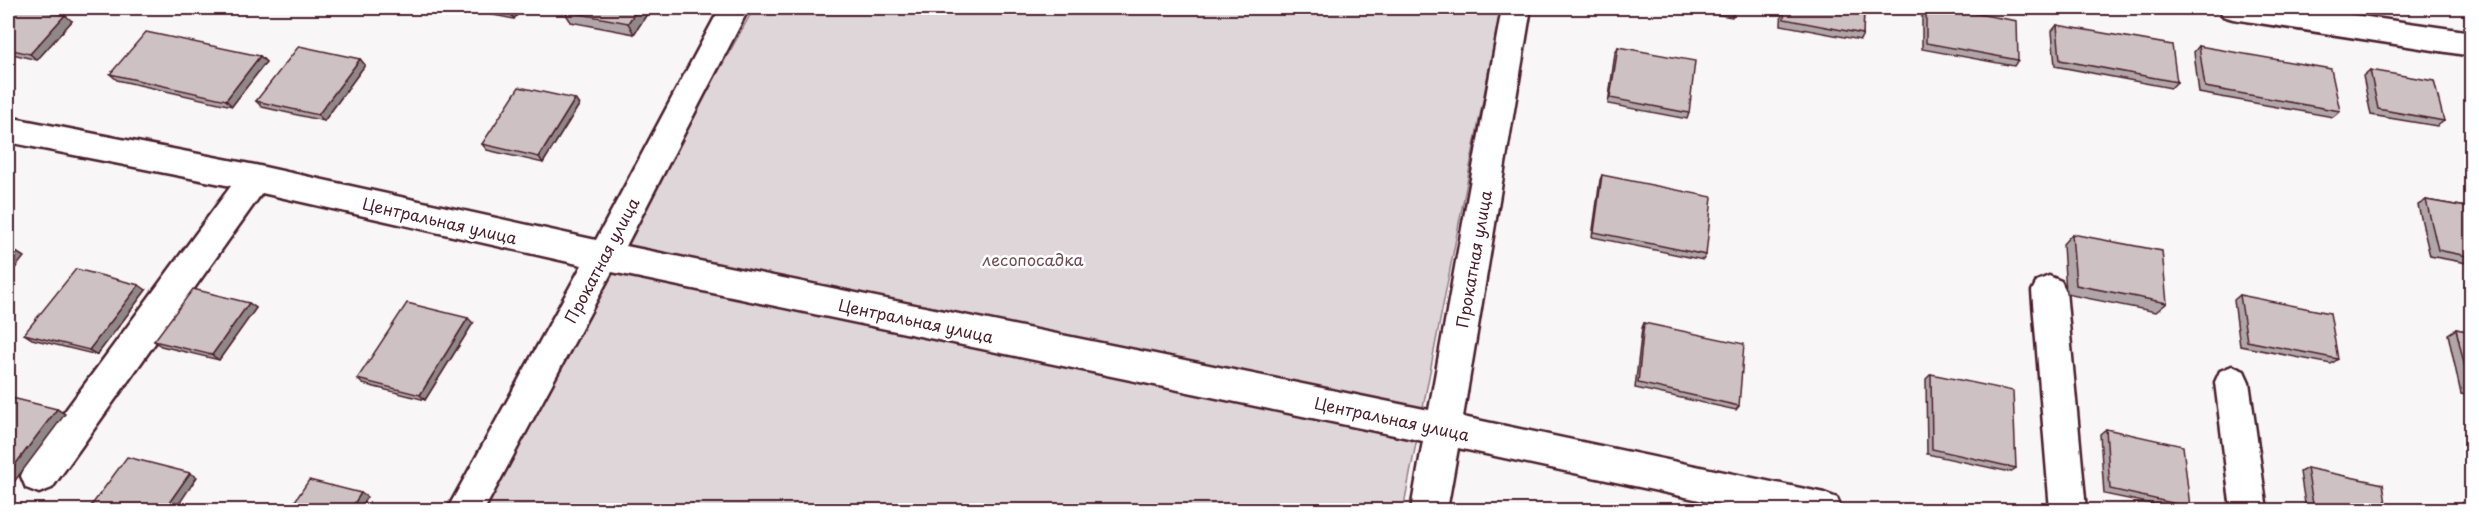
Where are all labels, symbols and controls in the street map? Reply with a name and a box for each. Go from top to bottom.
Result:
street label: Прокатная улица [1449,188,1497,330]
street label: Центральная улица [360,191,520,249]
street label: Прокатная улица [558,193,644,327]
park label: лесопосадка [982,247,1084,271]
street label: Центральная улица [836,292,996,348]
street label: Центральная улица [1312,390,1472,446]

